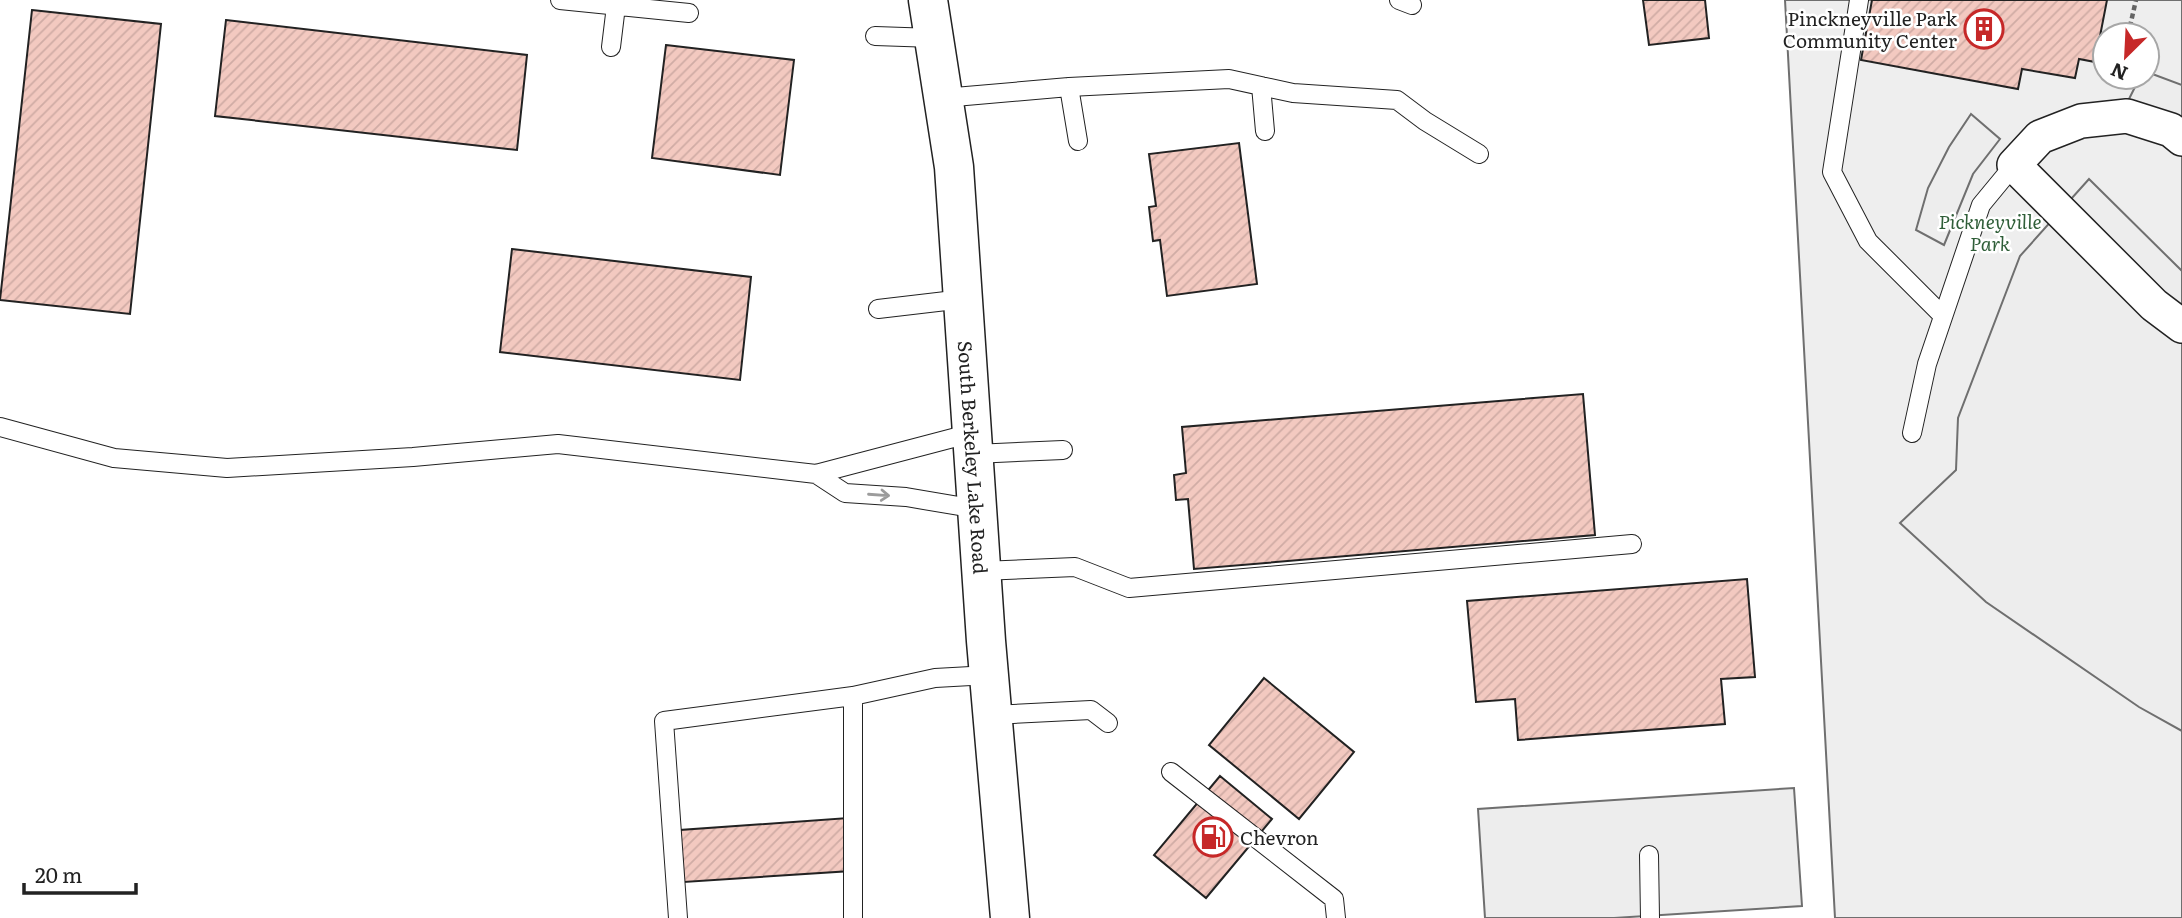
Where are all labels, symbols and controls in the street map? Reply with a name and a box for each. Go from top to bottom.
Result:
place label: Pinckneyville Park Community Center [1783,4,1957,54]
building icon: Pinckneyville Park Community Center [1963,8,2005,50]
north arrow [2091,21,2161,91]
text: N [2106,56,2132,88]
park label: Pickneyville Park [1939,207,2041,257]
street label: South Berkeley Lake Road [952,340,995,575]
one-way arrow [867,489,890,502]
fuel station icon: Chevron [1192,816,1234,858]
place label: Chevron [1240,823,1319,851]
scale bar [24,852,136,896]
text: 20 m [35,858,82,889]

